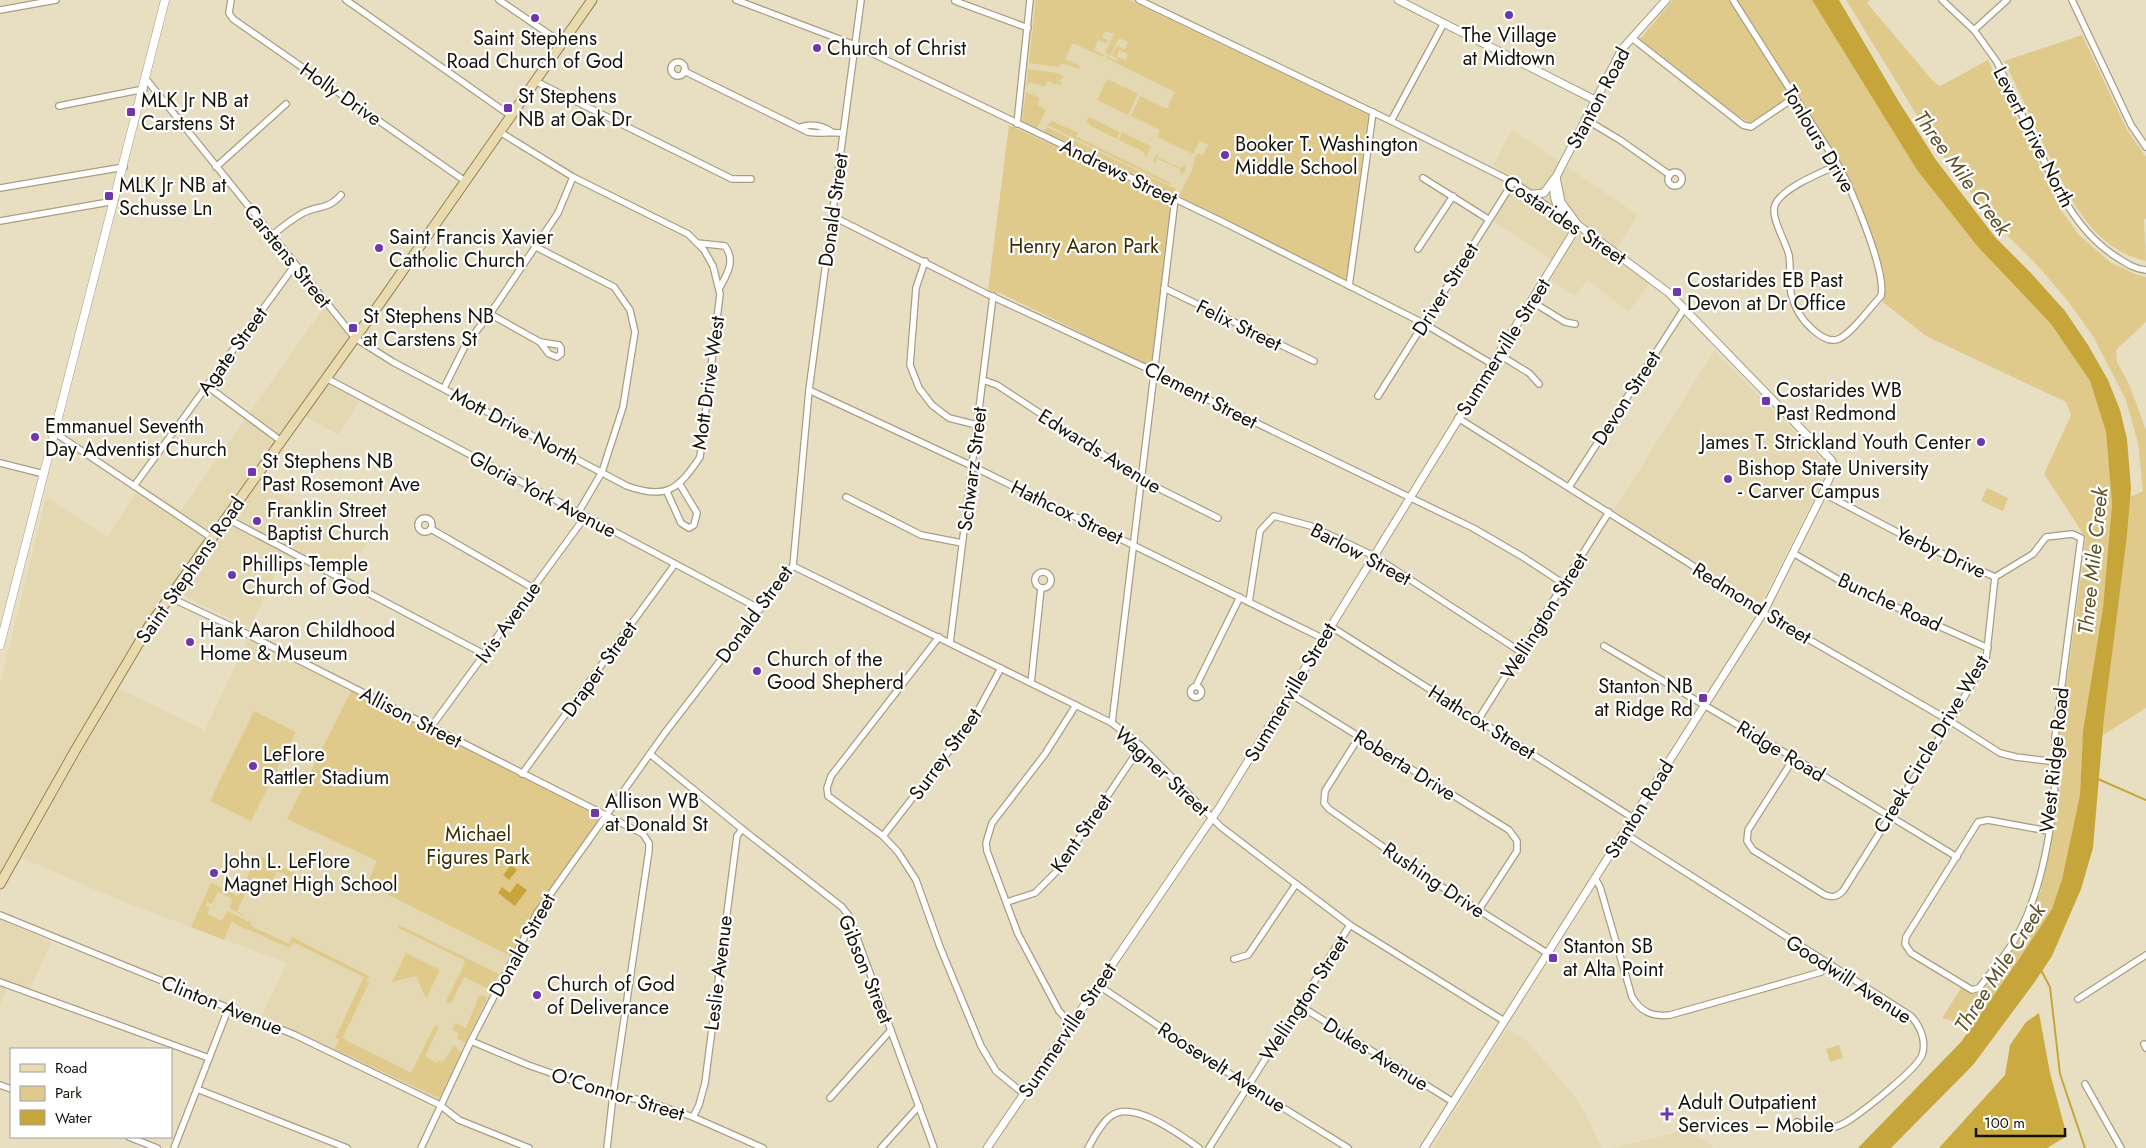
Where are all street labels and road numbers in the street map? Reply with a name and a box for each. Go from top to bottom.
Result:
street label: Stanton Road [1560,42,1637,154]
street label: Holly Drive [294,56,387,133]
street label: Levert Drive North [1986,62,2082,213]
street label: Tonlours Drive [1775,80,1862,198]
street label: Andrews Street [1055,132,1182,213]
street label: Donald Street [811,151,856,269]
street label: Costarides Street [1497,169,1632,272]
street label: Carstens Street [237,198,339,314]
street label: Driver Street [1405,237,1486,341]
street label: Summerville Street [1449,273,1558,422]
street label: Felix Street [1191,292,1286,359]
street label: Agate Street [190,301,275,402]
street label: Mott Drive West [685,314,732,452]
street label: Devon Street [1585,345,1668,451]
street label: Clement Street [1139,354,1263,436]
street label: Mott Drive North [445,380,584,473]
street label: Edwards Avenue [1033,402,1167,501]
street label: Schwarz Street [951,405,994,533]
street label: Gloria York Avenue [464,443,621,545]
street label: Hathcox Street [1006,473,1128,552]
street label: Saint Stephens Road [129,491,252,649]
street label: Barlow Street [1305,516,1416,593]
street label: Yerby Drive [1891,519,1991,586]
street label: Wellington Street [1494,547,1595,685]
street label: Redmond Street [1687,555,1817,652]
street label: Donald Street [709,559,800,669]
street label: Bunche Road [1833,566,1947,639]
street label: Ivis Avenue [469,575,548,669]
street label: Draper Street [555,615,644,723]
street label: Summerville Street [1237,617,1344,767]
street label: Creek Circle Drive West [1867,649,1996,839]
street label: Hathcox Street [1423,678,1541,767]
street label: Allison Street [355,679,467,756]
street label: West Ridge Road [2032,686,2077,834]
street label: Surrey Street [902,702,989,806]
street label: Ridge Road [1731,714,1830,789]
street label: Wagner Street [1108,720,1216,823]
street label: Roberta Drive [1348,723,1461,808]
street label: Stanton Road [1598,754,1681,864]
street label: Kent Street [1044,788,1119,878]
street label: Rushing Drive [1377,835,1491,925]
street label: Donald Street [482,888,563,1002]
street label: Gibson Street [830,910,901,1028]
street label: Leslie Avenue [697,914,740,1032]
street label: Goodwill Avenue [1780,928,1917,1031]
street label: Wellington Street [1253,930,1356,1067]
street label: Summerville Street [1011,957,1124,1104]
street label: Clinton Avenue [157,968,287,1043]
street label: Dukes Avenue [1317,1011,1434,1098]
street label: Roosevelt Avenue [1152,1015,1292,1120]
street label: O'Connor Street [548,1060,688,1129]

